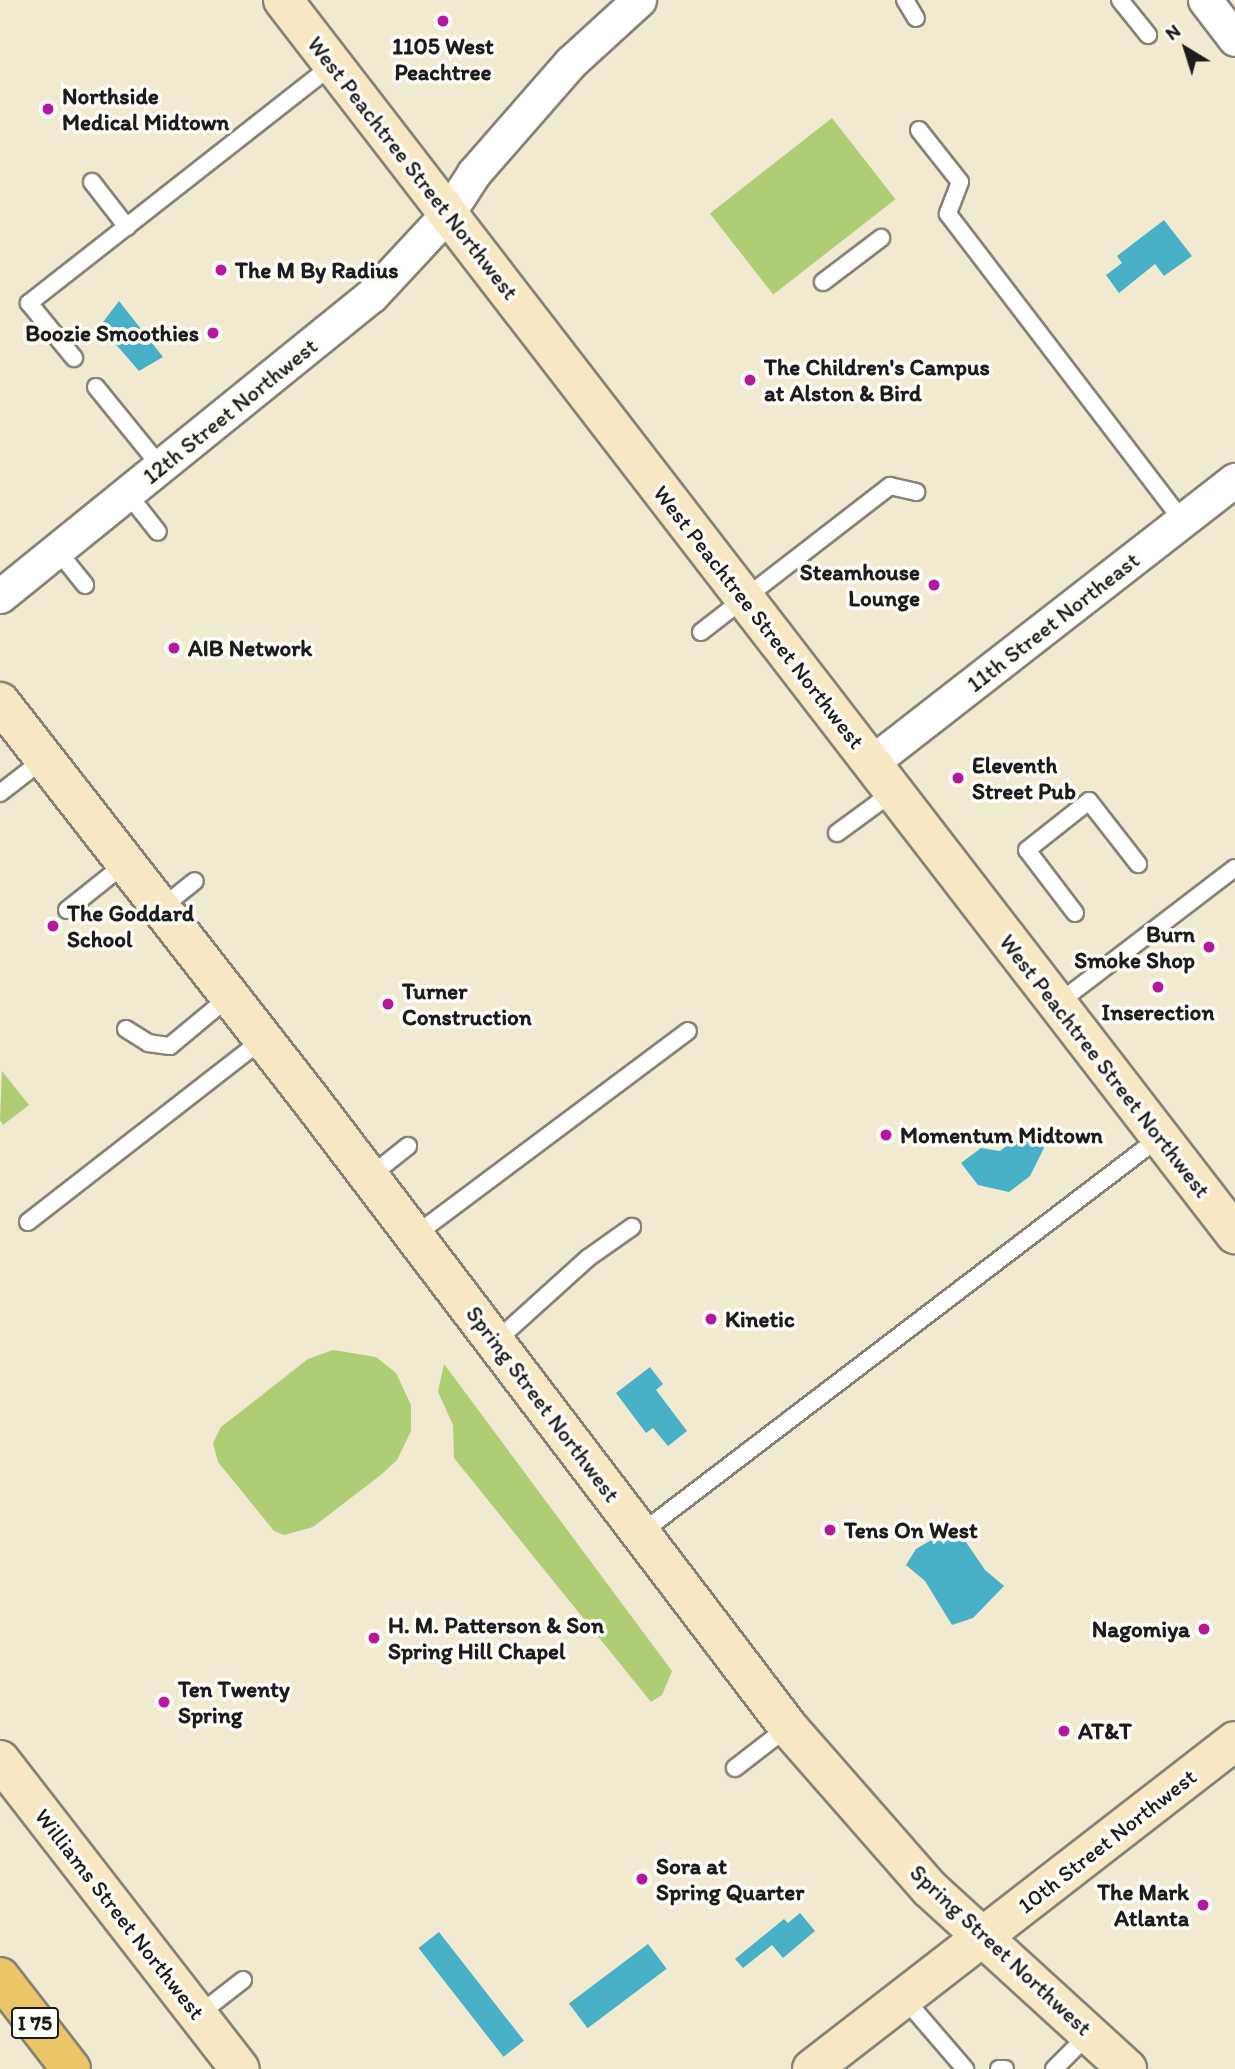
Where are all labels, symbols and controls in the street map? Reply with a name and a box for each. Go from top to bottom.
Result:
marker: 1105 West Peachtree [435,13,451,29]
north arrow [1151,14,1221,84]
text: N [1161,19,1185,45]
street label: West Peachtree Street Northwest [302,32,524,304]
place label: 1105 West Peachtree [392,32,494,86]
place label: Northside Medical Midtown [62,82,229,136]
marker: Northside Medical Midtown [40,101,56,117]
place label: The M By Radius [235,256,398,284]
marker: The M By Radius [213,262,229,278]
place label: Boozie Smoothies [25,319,199,347]
marker: Boozie Smoothies [205,325,221,341]
street label: 12th Street Northwest [137,332,323,490]
place label: The Children's Campus at Alston & Bird [764,353,990,407]
marker: The Children's Campus at Alston & Bird [742,372,758,388]
street label: West Peachtree Street Northwest [648,481,870,753]
street label: 11th Street Northeast [961,546,1145,698]
place label: Steamhouse Lounge [800,558,920,612]
marker: Steamhouse Lounge [926,577,942,593]
place label: AIB Network [188,634,312,662]
marker: AIB Network [166,640,182,656]
place label: Eleventh Street Pub [972,751,1076,805]
marker: Eleventh Street Pub [950,770,966,786]
place label: The Goddard School [67,899,194,953]
marker: The Goddard School [45,918,61,934]
place label: Burn Smoke Shop [1075,920,1195,974]
street label: West Peachtree Street Northwest [994,930,1216,1202]
marker: Burn Smoke Shop [1201,939,1217,955]
place label: Turner Construction [402,977,532,1031]
marker: Inserection [1150,979,1166,995]
marker: Turner Construction [380,996,396,1012]
place label: Inserection [1102,998,1214,1026]
place label: Momentum Midtown [900,1121,1104,1149]
marker: Momentum Midtown [878,1127,894,1143]
street label: Spring Street Northwest [460,1301,626,1507]
place label: Kinetic [725,1305,795,1333]
marker: Kinetic [703,1311,719,1327]
place label: Tens On West [844,1516,978,1544]
marker: Tens On West [822,1522,838,1538]
place label: H. M. Patterson & Son Spring Hill Chapel [388,1611,602,1665]
place label: Nagomiya [1092,1615,1190,1643]
marker: Nagomiya [1196,1621,1212,1637]
marker: H. M. Patterson & Son Spring Hill Chapel [366,1630,382,1646]
place label: Ten Twenty Spring [178,1675,287,1729]
marker: Ten Twenty Spring [156,1694,172,1710]
place label: AT&T [1078,1717,1132,1745]
marker: AT&T [1056,1723,1072,1739]
street label: 10th Street Northwest [1012,1763,1202,1919]
street label: Williams Street Northwest [29,1803,211,2025]
place label: Sora at Spring Quarter [656,1852,804,1906]
street label: Spring Street Northwest [904,1859,1098,2041]
marker: Sora at Spring Quarter [634,1871,650,1887]
place label: The Mark Atlanta [1097,1878,1189,1932]
marker: The Mark Atlanta [1195,1897,1211,1913]
road number: I 75 [10,2006,60,2040]

